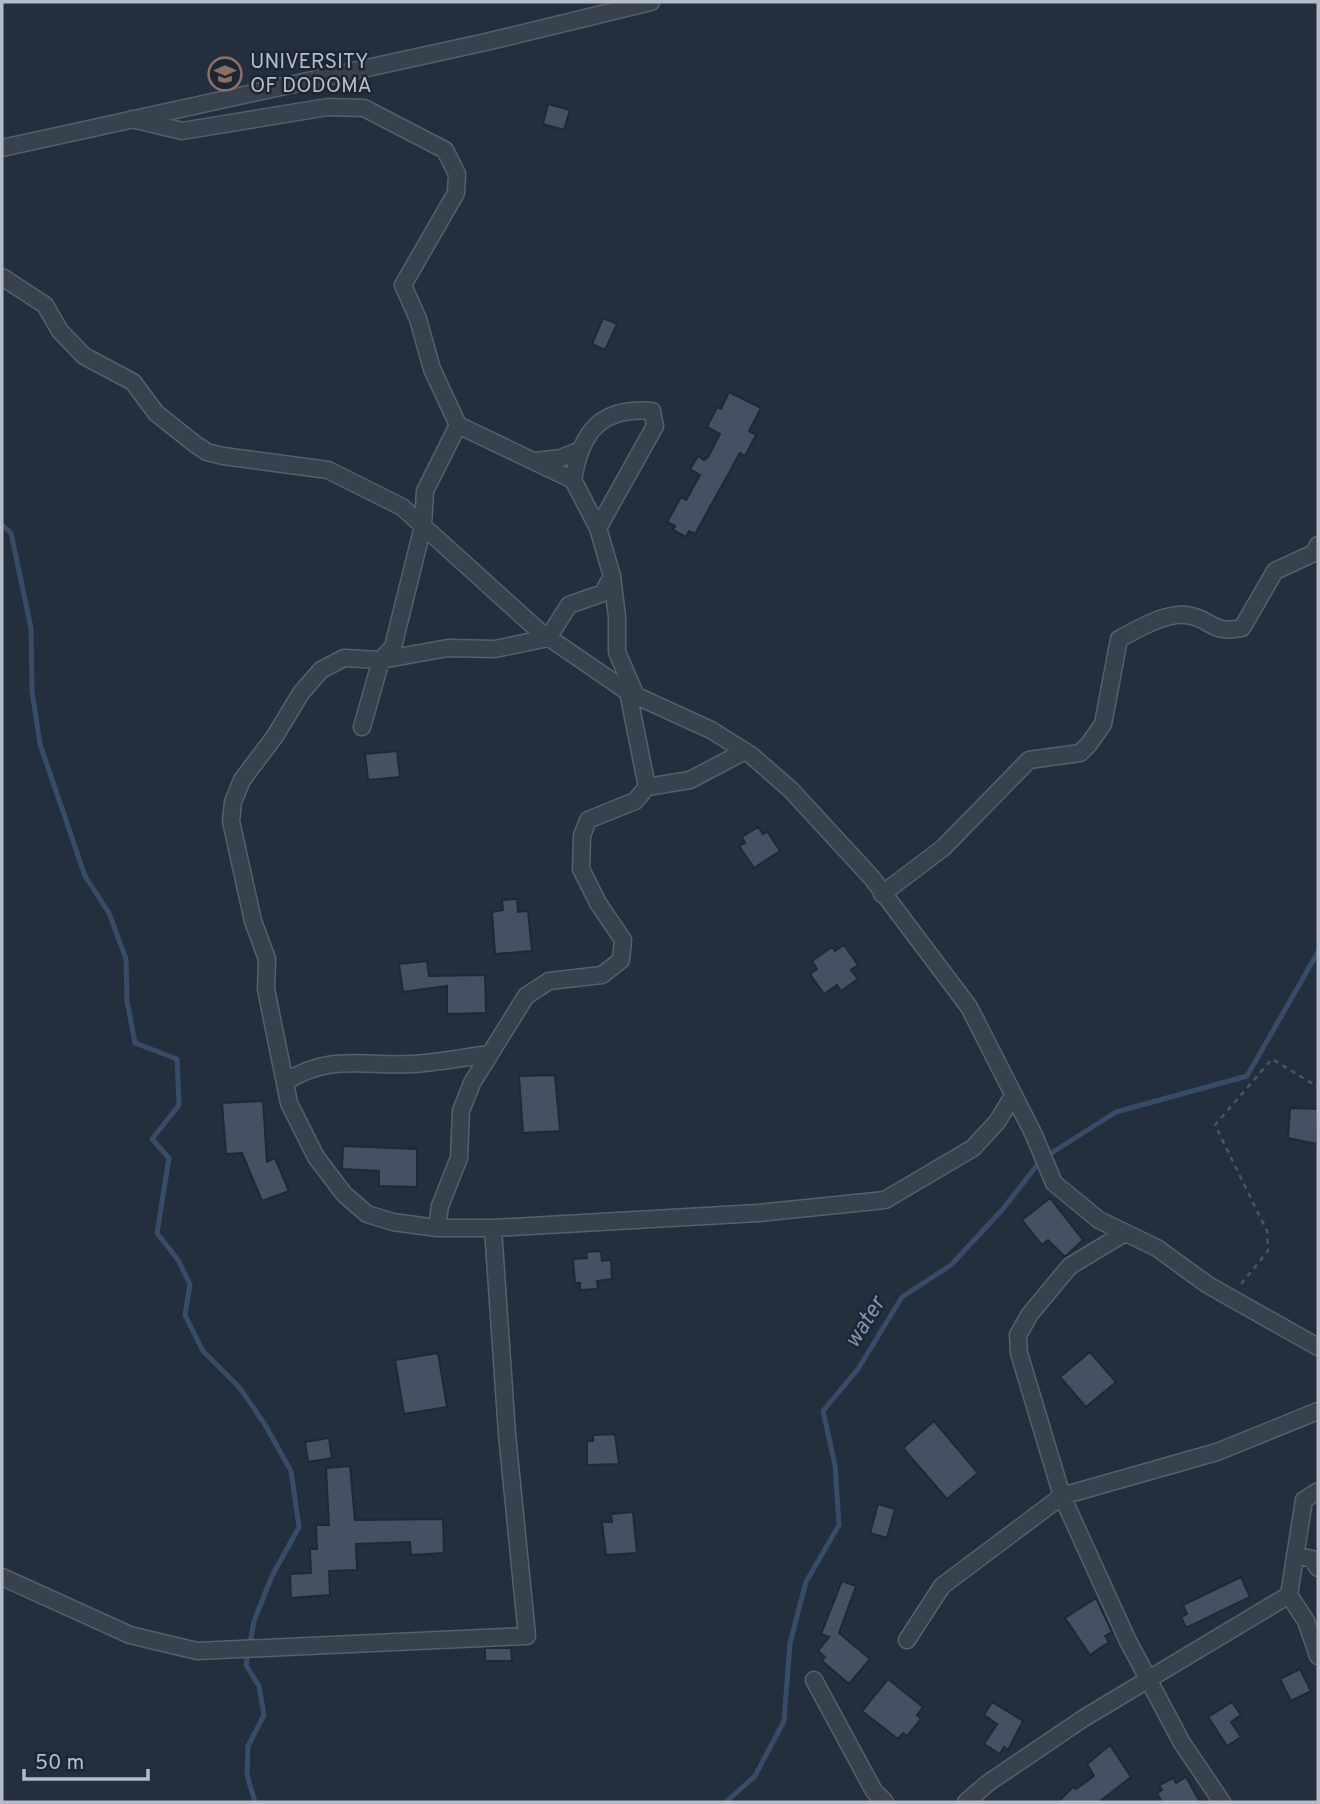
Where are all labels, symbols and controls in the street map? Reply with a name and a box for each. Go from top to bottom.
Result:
place label: UNIVERSITY OF DODOMA [250,49,372,100]
school or university icon: UNIVERSITY OF DODOMA [206,55,244,93]
water label: water [839,1290,894,1354]
scale bar [24,1738,149,1782]
text: 50 m [35,1750,84,1777]

